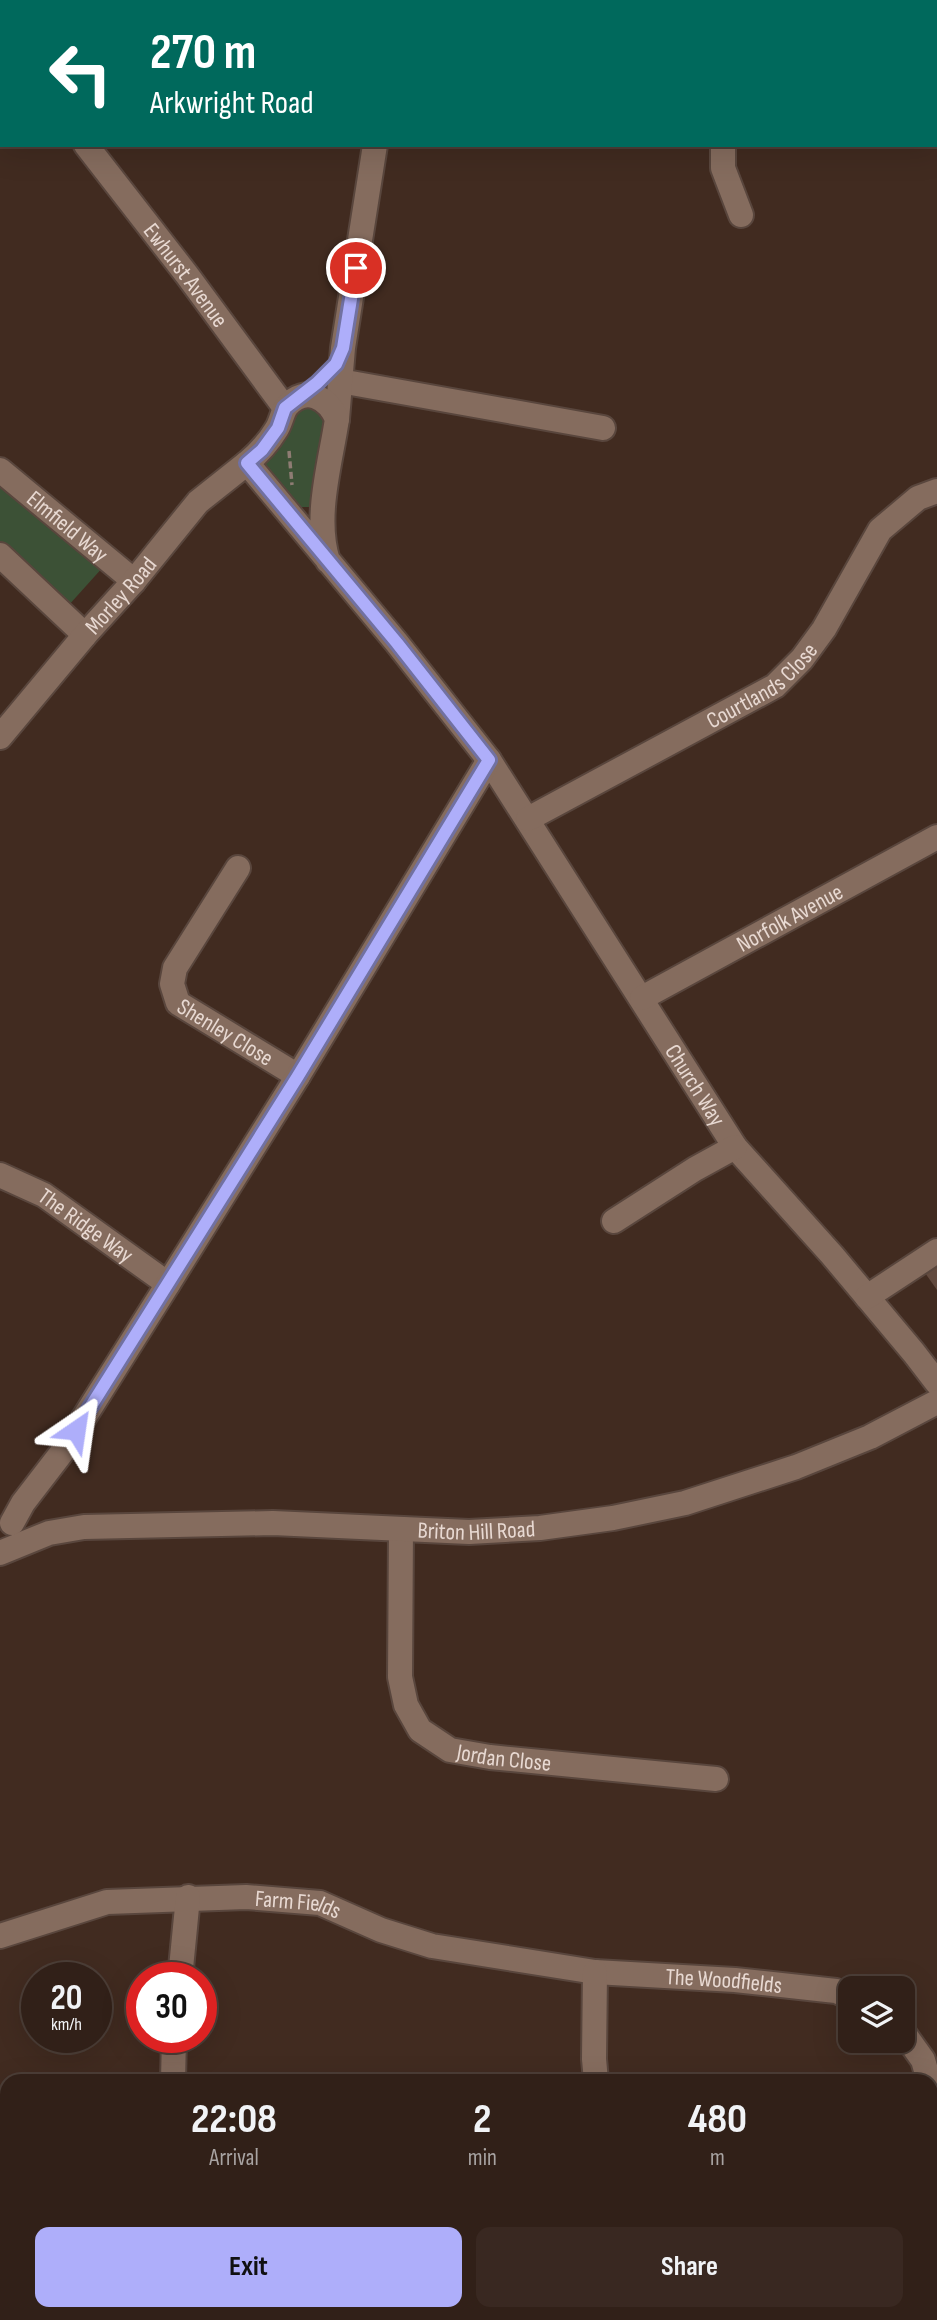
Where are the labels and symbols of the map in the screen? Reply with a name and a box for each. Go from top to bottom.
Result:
street label: Ewhurst Avenue [137,218,234,333]
pin [326,238,386,298]
street label: Elmfield Way [21,485,114,569]
street label: Morley Road [80,552,163,641]
street label: Courtlands Close [702,638,824,735]
street label: Norfolk Avenue [732,878,848,959]
street label: Shenley Close [172,993,278,1073]
street label: Church Way [658,1039,731,1132]
street label: The Ridge Way [32,1182,138,1270]
position arrow [39,1393,113,1467]
street label: Briton Hill Road [417,1515,536,1547]
street label: Jordan Close [453,1738,553,1778]
street label: Farm Fields [254,1885,345,1926]
speed limit sign: 30 [126,1962,217,2053]
street label: The Woodfields [665,1963,783,2000]

